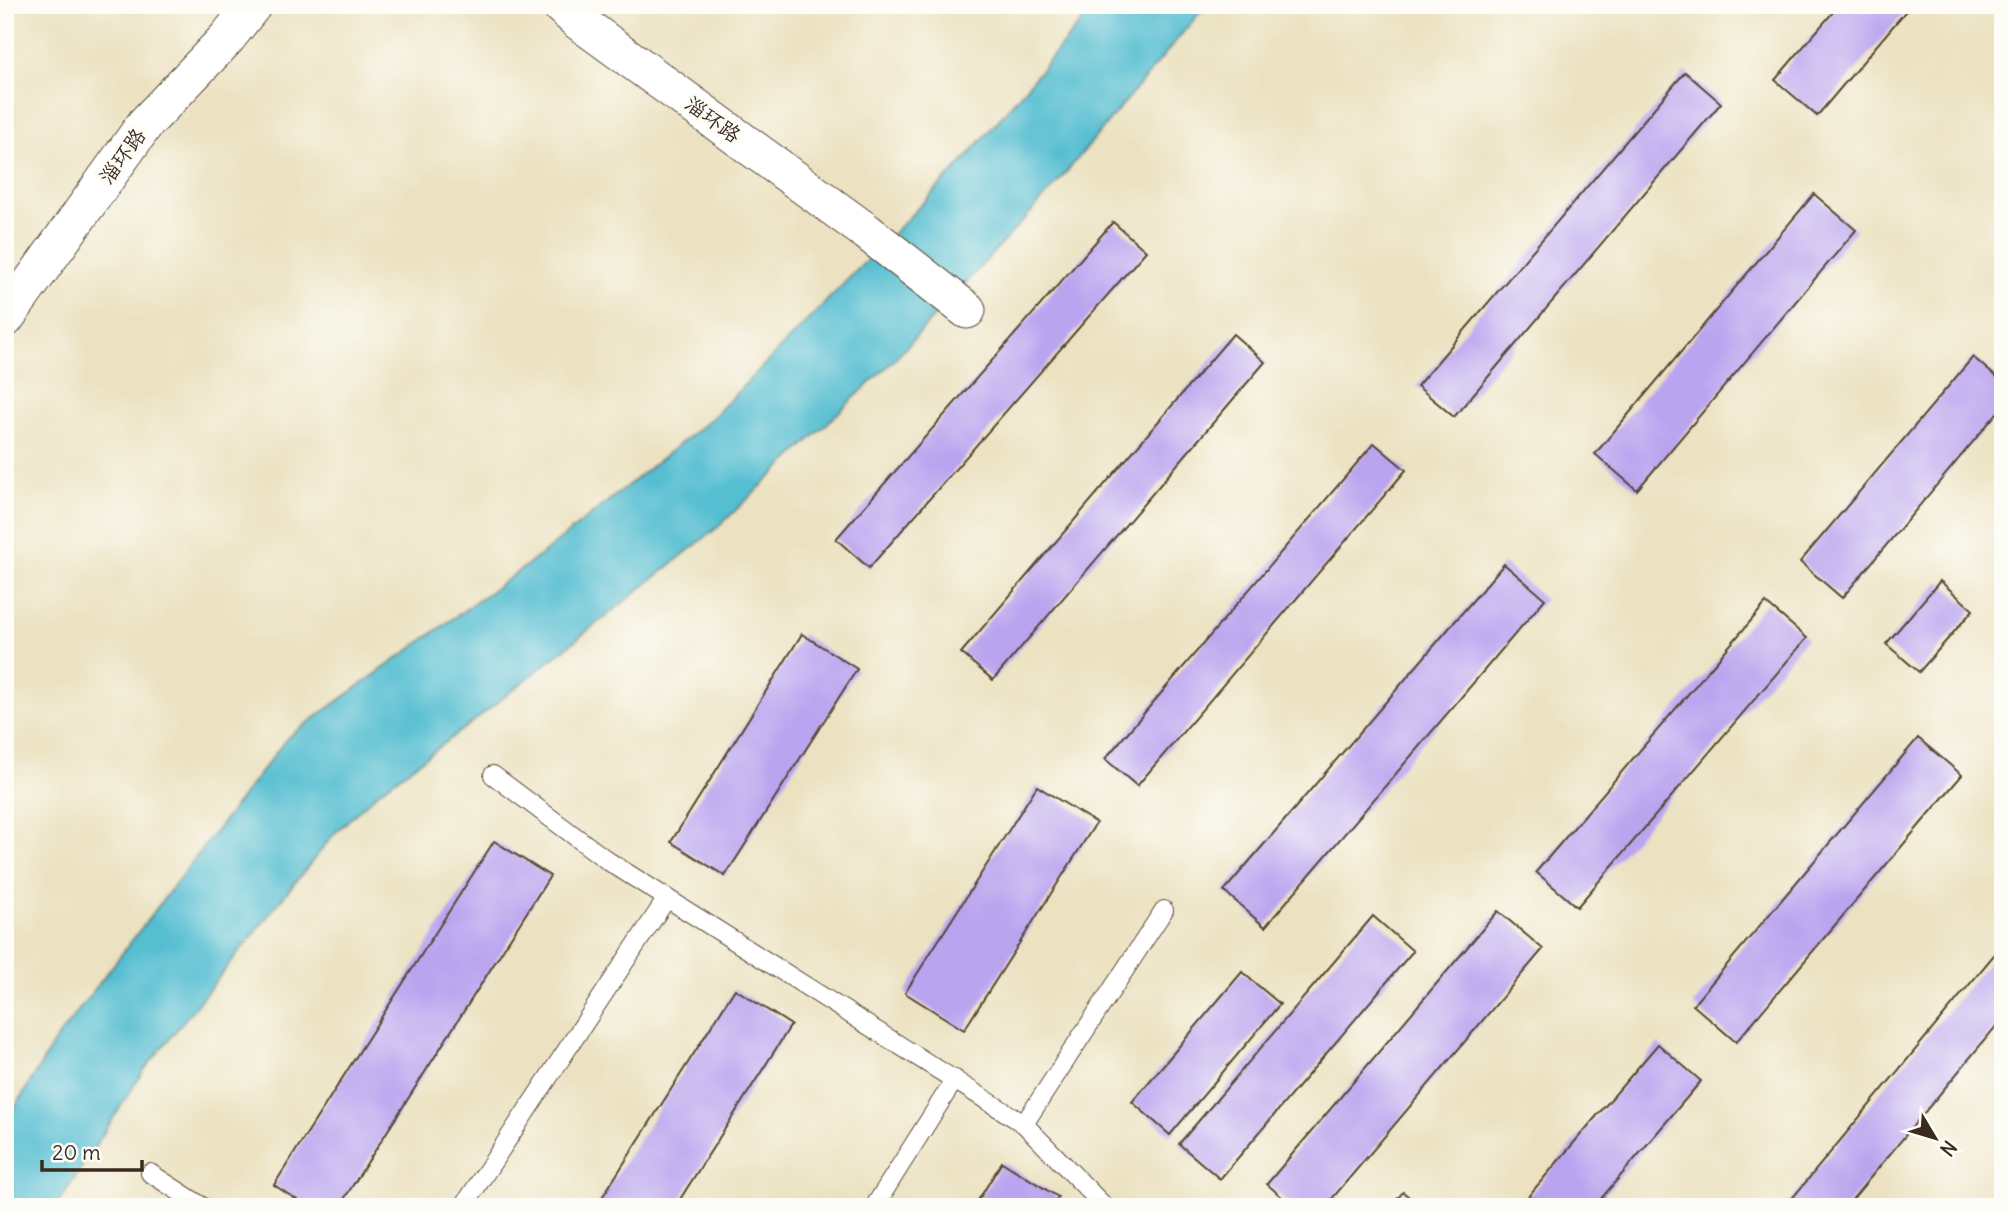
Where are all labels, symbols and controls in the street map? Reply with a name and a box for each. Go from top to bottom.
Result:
street label: 淄环路 [680,90,746,148]
street label: 淄环路 [93,123,151,189]
north arrow [1899,1104,1969,1174]
scale bar [42,1128,142,1172]
text: N [1935,1136,1962,1161]
text: 20 m [52,1139,101,1166]

